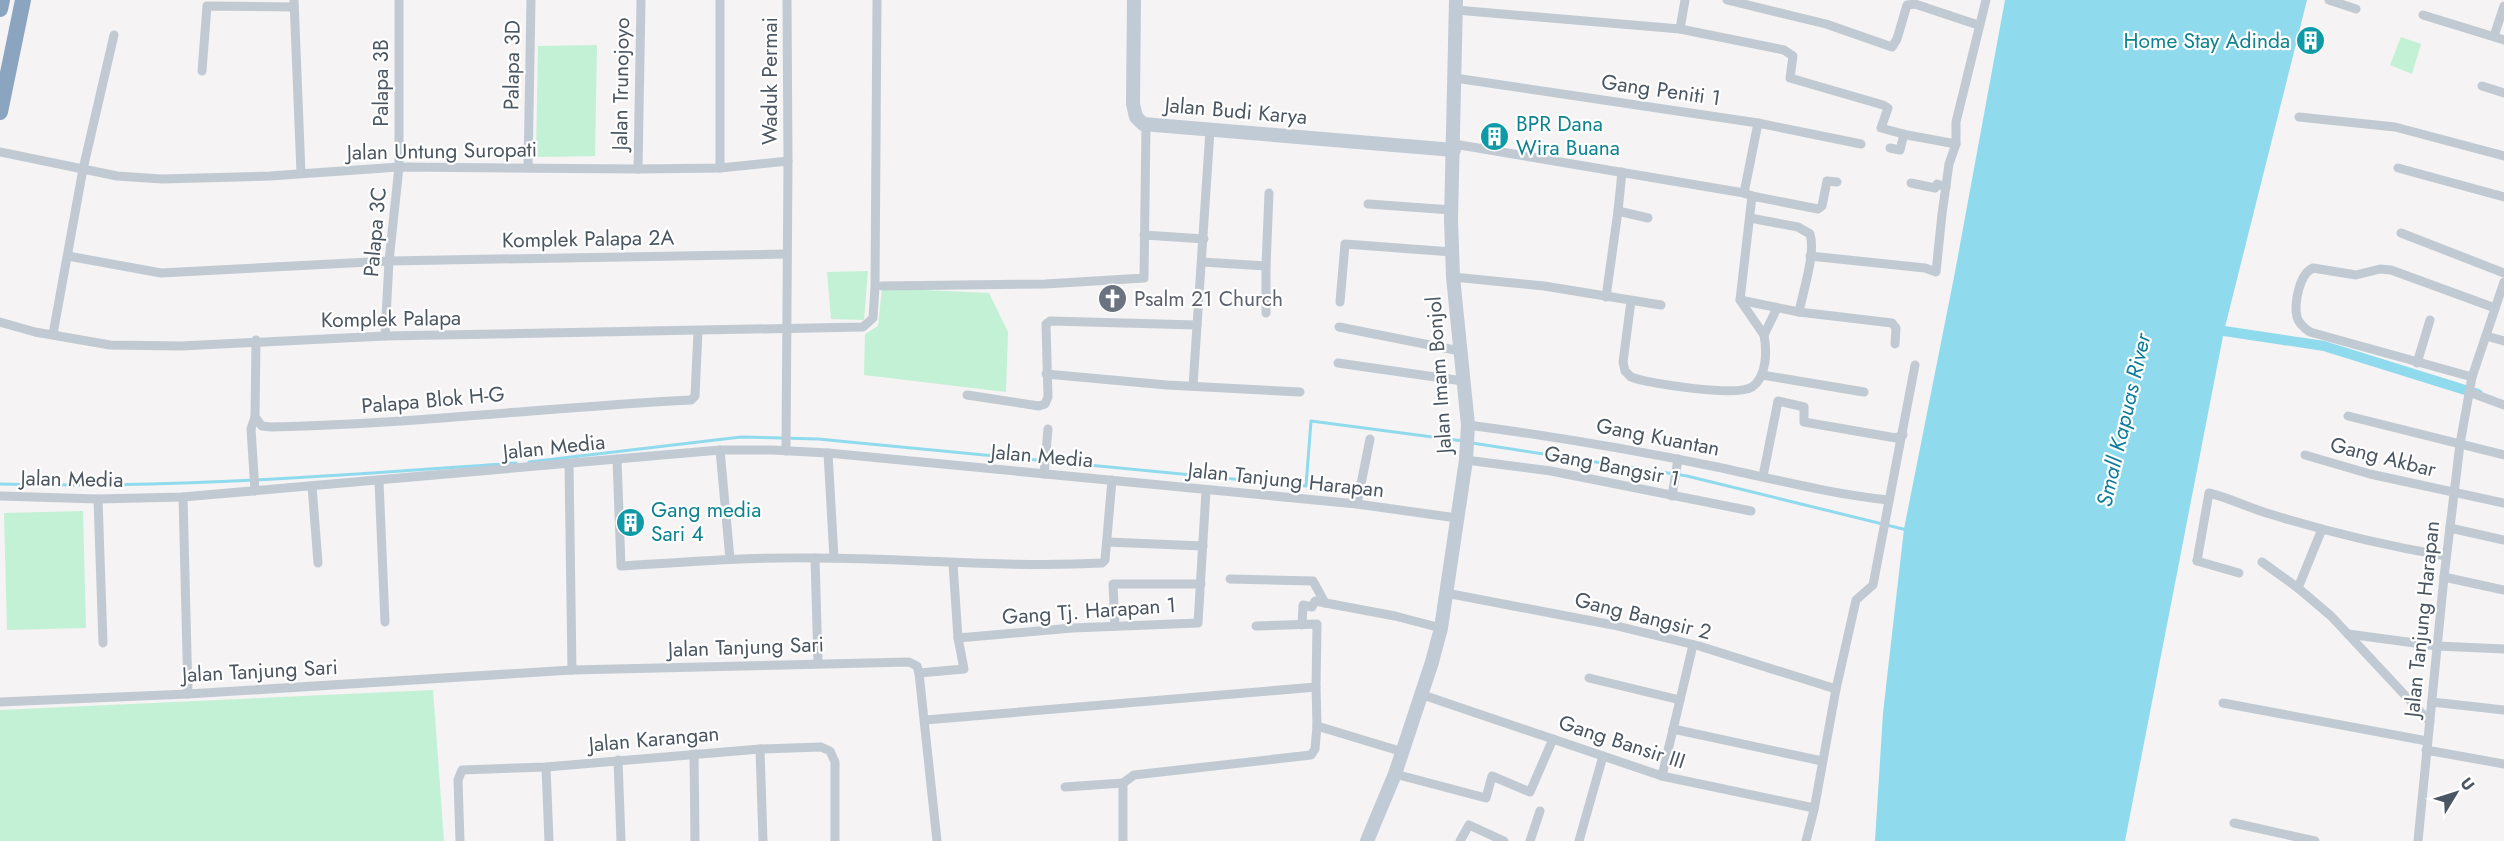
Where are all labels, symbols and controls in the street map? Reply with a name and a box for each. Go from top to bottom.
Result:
street label: Jalan Trunojoyo [605,17,637,154]
street label: Waduk Permai [755,17,785,145]
street label: Palapa 3D [496,20,528,110]
building icon: Home Stay Adinda [2295,25,2327,57]
place label: Home Stay Adinda [2124,26,2290,56]
street label: Palapa 3B [366,39,396,127]
street label: Gang Peniti 1 [1599,67,1723,113]
street label: Jalan Budi Karya [1160,90,1309,132]
place label: BPR Dana Wira Buana [1516,109,1620,163]
building icon: BPR Dana Wira Buana [1479,120,1511,152]
street label: Jalan Untung Suropati [344,134,537,168]
street label: Palapa 3C [356,186,394,278]
street label: Komplek Palapa 2A [502,222,675,256]
church icon: Psalm 21 Church [1097,283,1129,315]
place label: Psalm 21 Church [1134,284,1283,314]
street label: Jalan Imam Bonjol [1419,295,1460,458]
street label: Komplek Palapa [321,303,461,335]
water label: Small Kapuas River [2088,329,2159,510]
street label: Palapa Blok H-G [360,379,506,421]
street label: Gang Kuantan [1594,410,1722,464]
street label: Jalan Media [498,427,607,468]
street label: Gang Akbar [2327,429,2440,485]
street label: Jalan Media [987,436,1094,475]
street label: Gang Bangsir 1 [1542,438,1682,494]
street label: Jalan Tanjung Harapan [1183,454,1386,505]
street label: Jalan Media [17,463,124,495]
place label: Gang media Sari 4 [651,495,761,549]
building icon: Gang media Sari 4 [614,506,646,538]
street label: Jalan Tanjung Harapan [2396,519,2447,722]
street label: Gang Bangsir 2 [1572,585,1714,647]
street label: Gang Tj. Harapan 1 [1001,590,1177,632]
street label: Jalan Tanjung Sari [665,629,824,665]
street label: Jalan Tanjung Sari [178,652,339,690]
street label: Gang Bansir III [1555,707,1689,777]
street label: Jalan Karangan [585,718,720,760]
north arrow [2426,763,2486,823]
text: U [2455,773,2480,796]

